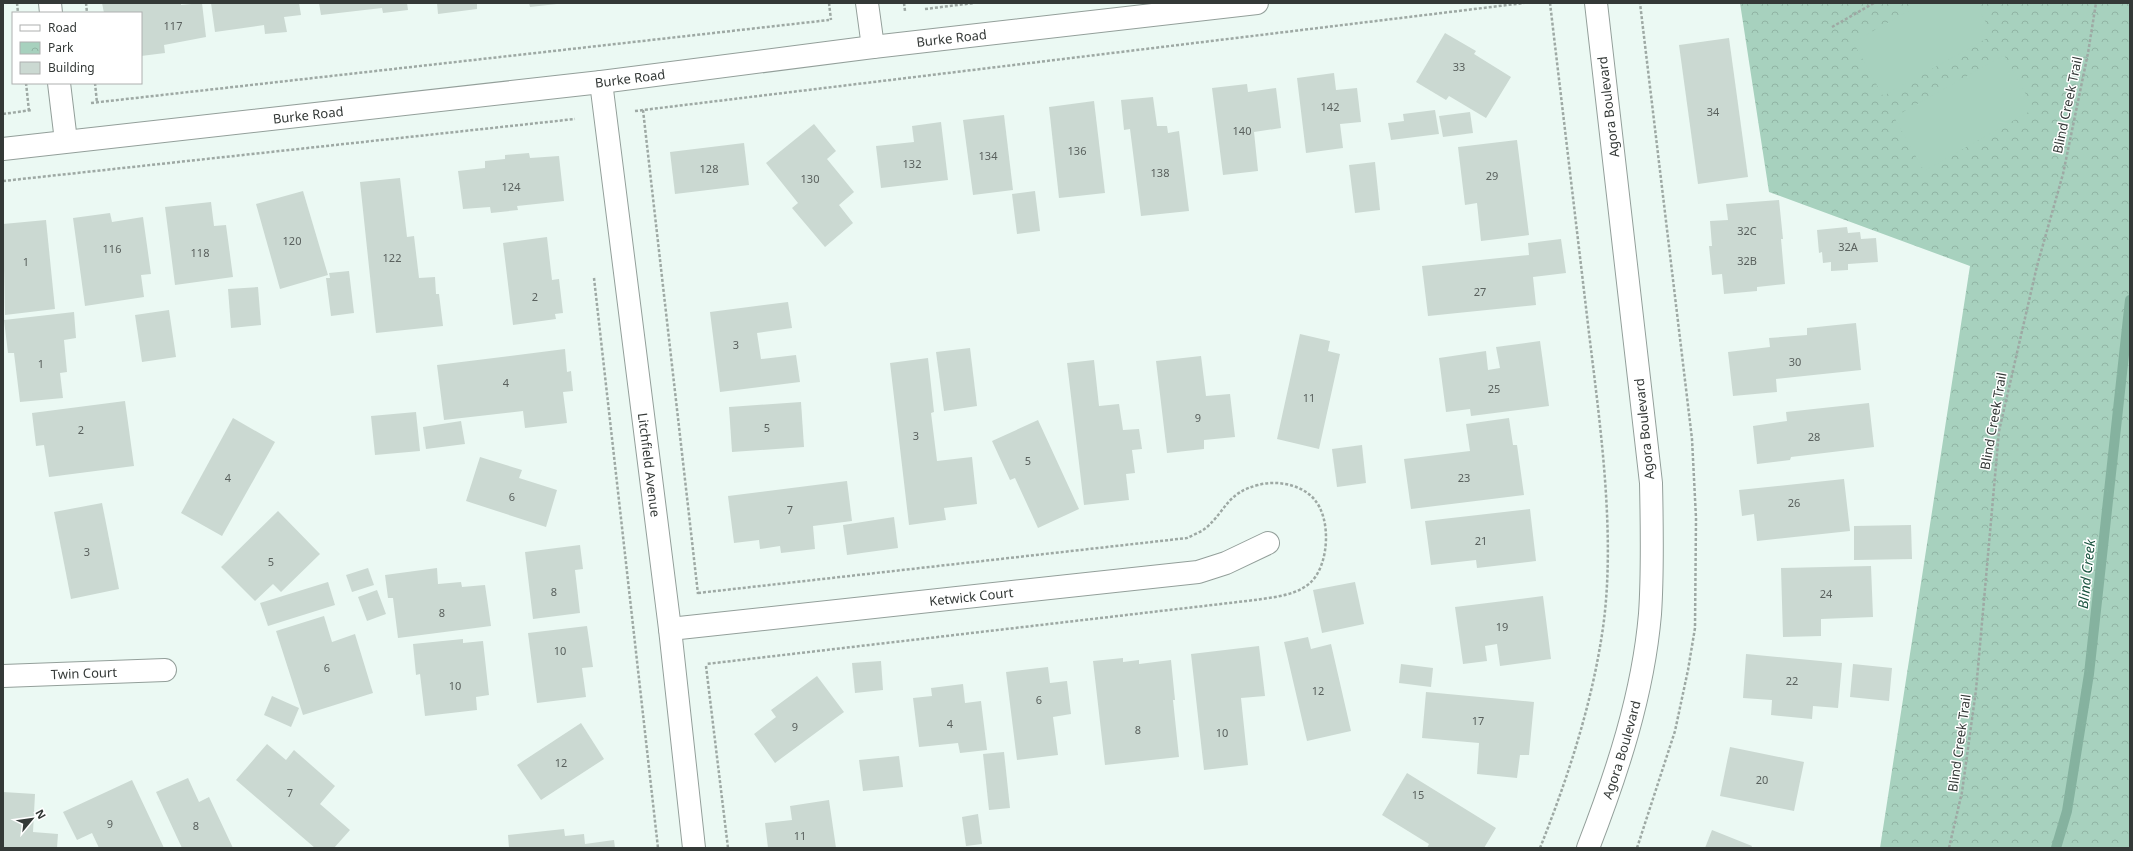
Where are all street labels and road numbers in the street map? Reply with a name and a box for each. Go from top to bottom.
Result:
street label: Burke Road [915,25,988,51]
street label: Agora Boulevard [1593,55,1623,159]
street label: Blind Creek Trail [2048,55,2086,155]
street label: Burke Road [594,65,666,92]
street label: Burke Road [272,102,344,128]
street label: Blind Creek Trail [1976,371,2010,471]
street label: Agora Boulevard [1630,377,1658,481]
street label: Litchfield Avenue [634,412,665,518]
street label: Ketwick Court [928,583,1015,610]
street label: Twin Court [51,663,118,683]
street label: Blind Creek Trail [1943,693,1975,793]
street label: Agora Boulevard [1598,699,1644,801]

